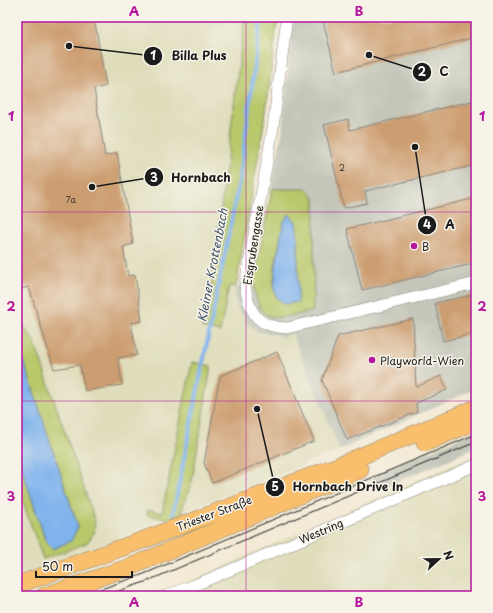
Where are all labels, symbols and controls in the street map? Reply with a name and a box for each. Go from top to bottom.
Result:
text: A [129,1,139,20]
text: B [355,1,364,20]
callout: Billa Plus [143,44,235,68]
text: 1 [150,46,156,64]
text: Billa Plus [171,46,227,64]
callout: C [412,60,457,84]
text: 2 [418,62,427,80]
text: C [439,62,449,80]
text: 1 [8,106,14,125]
text: 1 [479,106,485,125]
house number: 2 [339,160,345,174]
callout: Hornbach [144,165,239,189]
text: 3 [150,168,158,186]
text: Hornbach [171,168,231,186]
house number: 7a [66,192,77,206]
street label: Eisgrubengasse [238,204,268,286]
water label: Kleiner Krottenbach [192,206,232,323]
callout: A [417,213,463,237]
text: 4 [423,215,431,233]
text: A [445,215,455,233]
place label: B [422,238,429,255]
marker: B [409,241,419,251]
text: 2 [6,296,16,315]
text: 2 [477,296,487,315]
place label: Playworld-Wien [380,352,464,369]
marker: Playworld-Wien [367,355,377,365]
callout: Hornbach Drive In [265,475,411,499]
text: 5 [271,477,279,495]
text: Hornbach Drive In [293,477,403,495]
text: 3 [7,486,16,505]
text: 3 [478,486,487,505]
street label: Triester Straße [174,491,254,535]
street label: Westring [296,514,346,548]
north arrow [419,539,459,579]
text: N [439,548,458,563]
scale bar [36,553,132,579]
text: 50 m [42,557,73,575]
text: A [129,592,139,611]
text: B [355,592,364,611]

